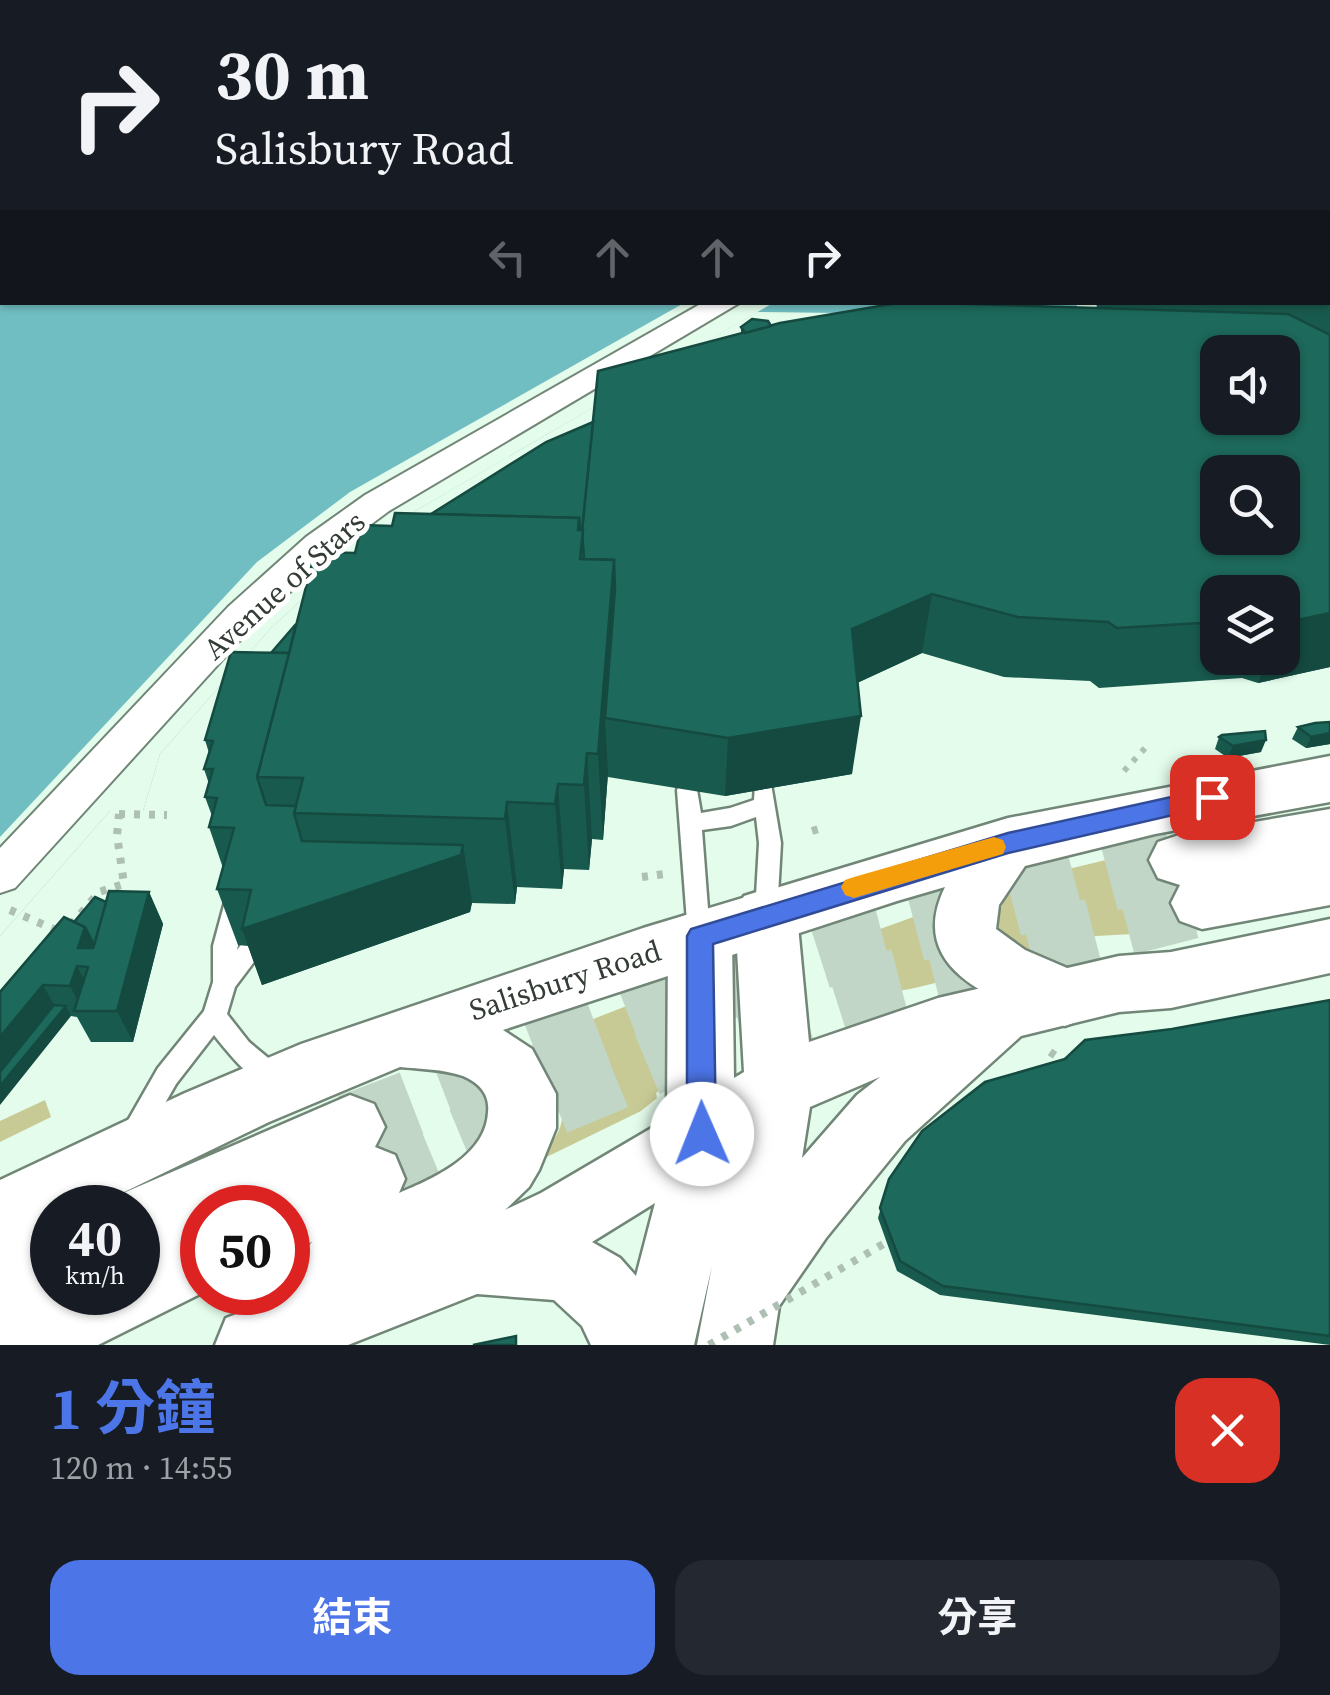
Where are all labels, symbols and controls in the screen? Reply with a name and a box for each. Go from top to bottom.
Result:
text: 30 m [215,26,369,122]
icon: right [50,40,180,170]
text: Salisbury Road [215,117,514,179]
icon: left [480,230,535,285]
icon: ahead [585,230,640,285]
icon: ahead [690,230,745,285]
icon: right [795,230,850,285]
map controls [1200,335,1300,675]
button: sound [1200,335,1300,435]
button: search [1200,455,1300,555]
street label: Avenue of Stars [194,501,374,669]
button: layers [1200,575,1300,675]
pin [1170,755,1255,840]
icon: arrive [1185,770,1240,825]
street label: Salisbury Road [464,930,666,1030]
position arrow [650,1082,754,1186]
speed limit sign: 50 [180,1185,310,1315]
text: 40 [68,1203,122,1272]
text: km/h [65,1258,125,1292]
text: 1 分鐘 [50,1367,215,1449]
button: close [1175,1378,1280,1483]
text: 120 m · 14:55 [50,1446,232,1490]
button: 結束 [50,1560,655,1675]
button: 分享 [675,1560,1280,1675]

